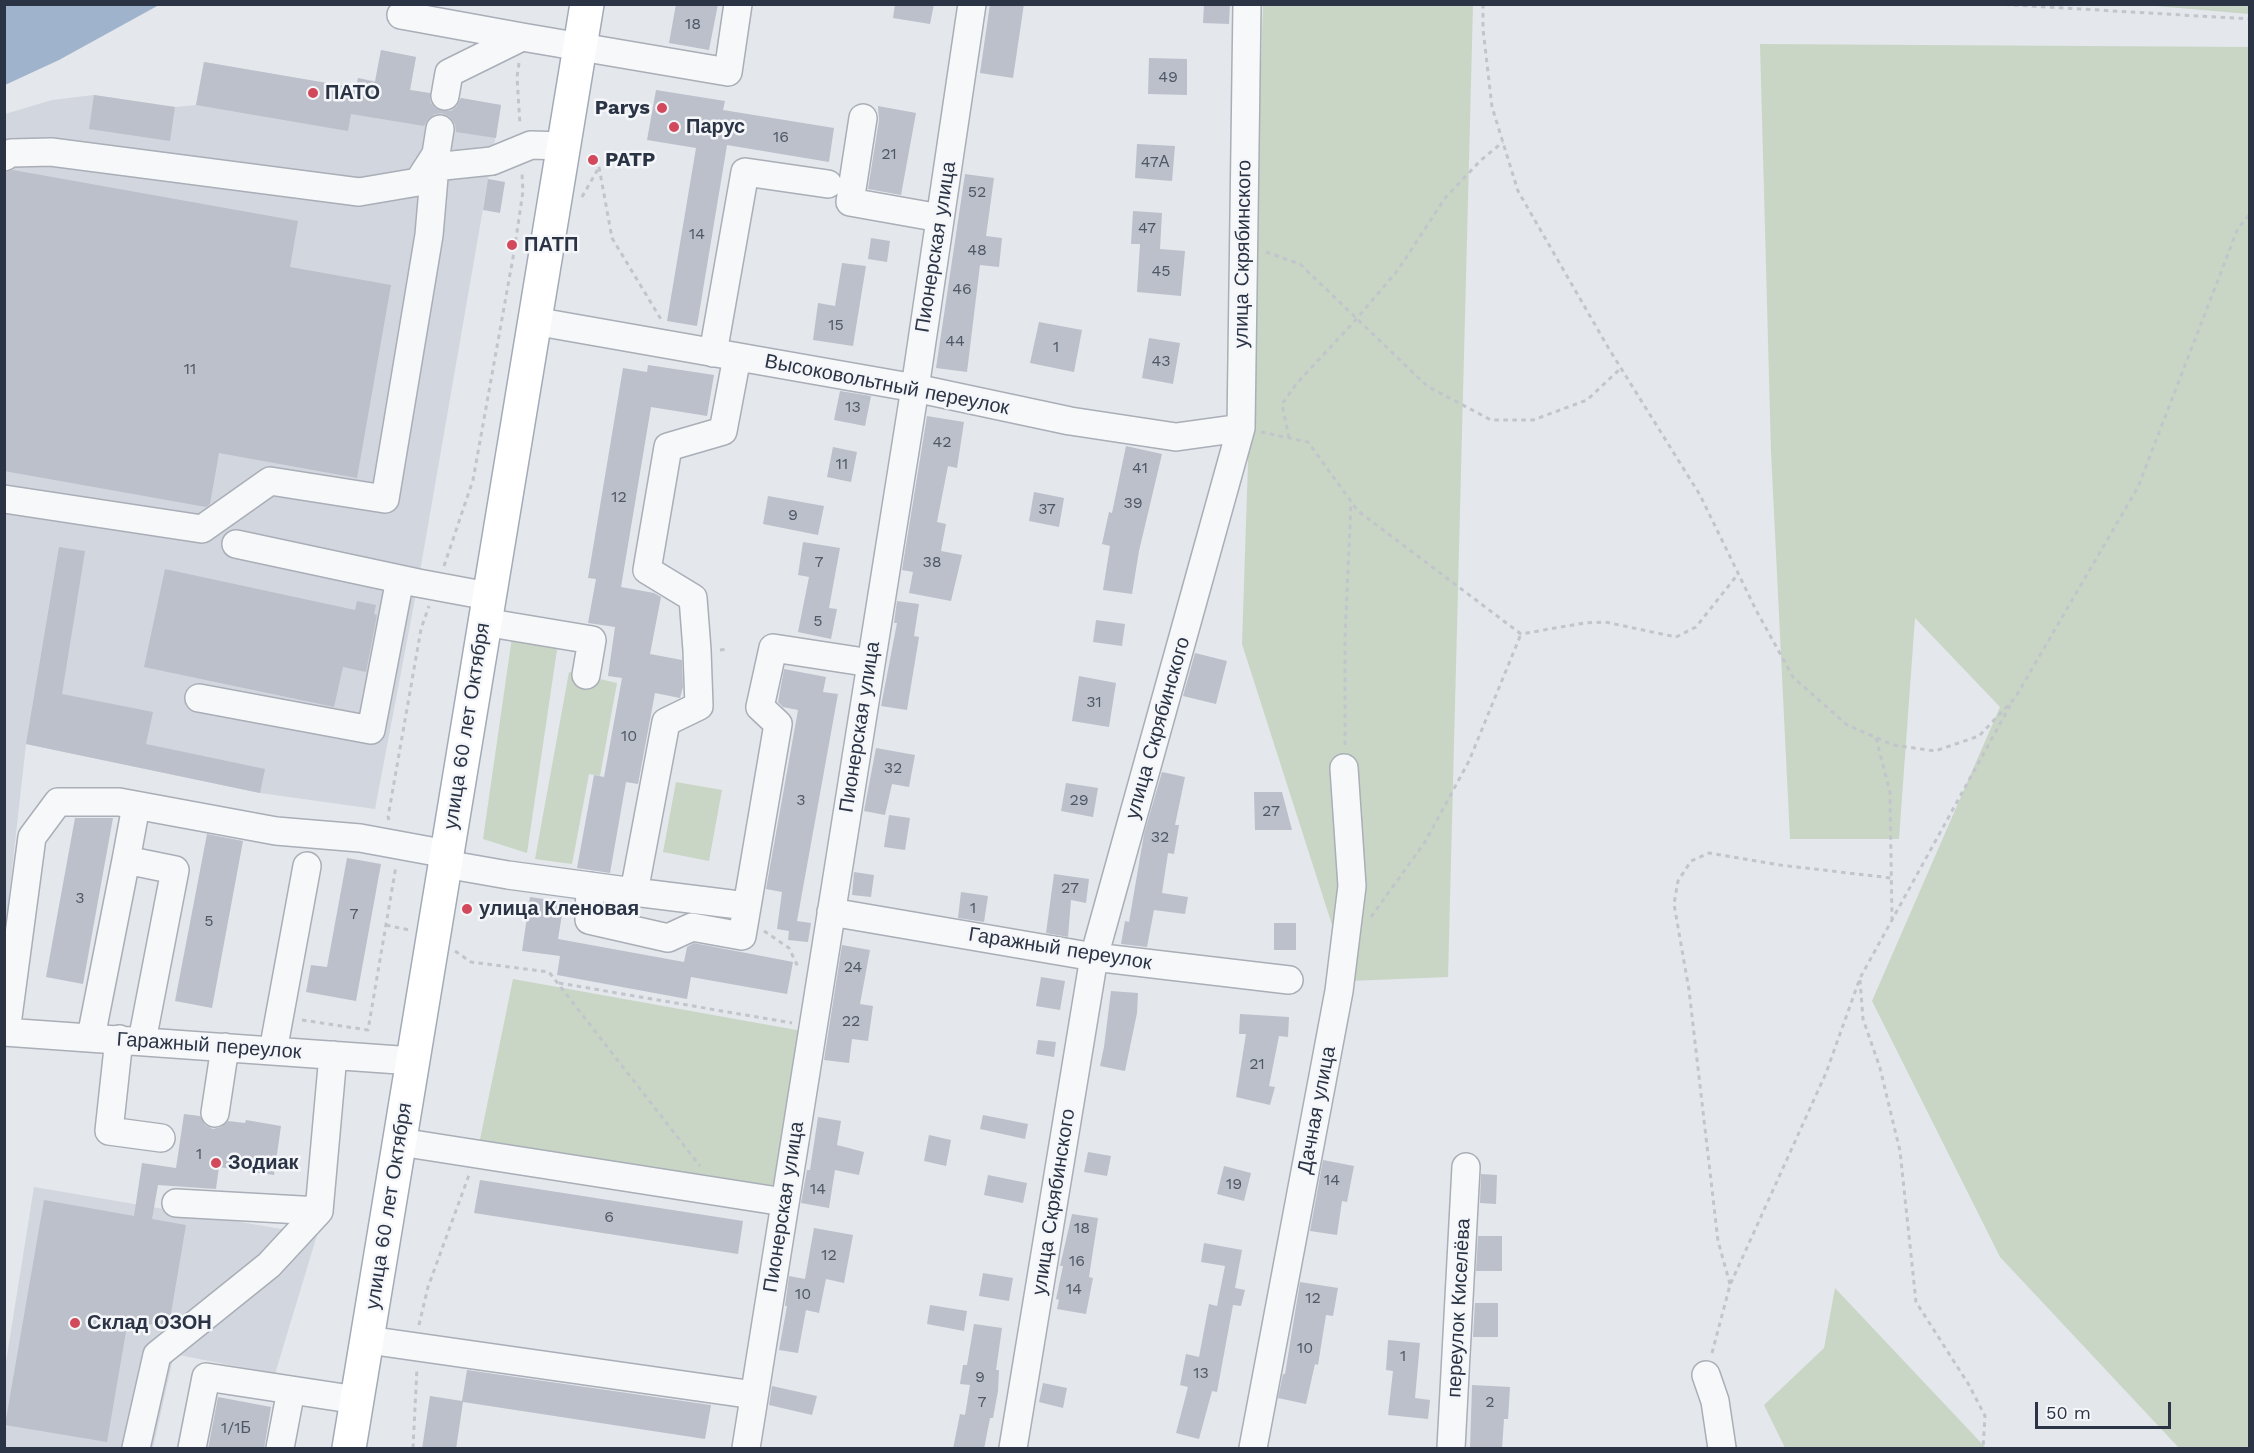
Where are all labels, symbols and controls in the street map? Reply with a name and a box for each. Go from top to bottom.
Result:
house number: 18 [685,14,701,34]
house number: 49 [1158,67,1178,87]
place label: ПАТО [325,81,380,105]
marker: ПАТО [306,86,320,100]
place label: Parys [595,96,650,120]
marker: Parys [655,101,669,115]
place label: Парус [686,115,745,139]
marker: Парус [667,120,681,134]
house number: 16 [773,127,789,147]
house number: 21 [881,144,897,164]
place label: PATP [605,148,655,172]
house number: 47А [1141,152,1169,172]
marker: PATP [586,153,600,167]
street label: Пионерская улица [911,160,961,334]
street label: улица Скрябинского [1229,160,1257,348]
house number: 52 [968,182,986,202]
house number: 47 [1138,218,1156,238]
house number: 14 [689,224,705,244]
place label: ПАТП [524,233,578,257]
marker: ПАТП [505,238,519,252]
house number: 48 [967,240,987,260]
house number: 45 [1151,261,1171,281]
house number: 46 [952,279,972,299]
house number: 15 [828,315,844,335]
house number: 44 [945,331,965,351]
house number: 1 [1053,337,1059,357]
street label: Высоковольтный переулок [763,349,1011,421]
house number: 43 [1151,351,1171,371]
house number: 11 [184,359,196,379]
house number: 13 [845,397,861,417]
house number: 42 [932,432,952,452]
house number: 11 [836,454,848,474]
house number: 41 [1132,458,1148,478]
house number: 12 [611,487,627,507]
house number: 39 [1123,493,1143,513]
house number: 37 [1038,499,1056,519]
house number: 9 [788,505,798,525]
house number: 7 [815,552,823,572]
house number: 38 [922,552,942,572]
house number: 5 [813,611,823,631]
street label: улица 60 лет Октября [439,621,495,831]
street label: улица Скрябинского [1120,634,1196,822]
street label: Пионерская улица [835,640,885,814]
house number: 31 [1086,692,1102,712]
house number: 10 [621,726,637,746]
house number: 32 [884,758,902,778]
house number: 3 [796,790,806,810]
house number: 29 [1069,790,1089,810]
house number: 27 [1262,801,1280,821]
house number: 32 [1151,827,1169,847]
house number: 27 [1061,878,1079,898]
house number: 3 [75,888,85,908]
place label: улица Кленовая [479,897,639,921]
house number: 1 [970,898,976,918]
marker: улица Кленовая [460,902,474,916]
house number: 7 [350,904,358,924]
house number: 5 [204,911,214,931]
street label: Гаражный переулок [967,923,1153,975]
house number: 24 [844,957,862,977]
house number: 22 [842,1011,860,1031]
street label: Гаражный переулок [116,1028,302,1064]
street label: Дачная улица [1293,1044,1341,1176]
house number: 21 [1249,1054,1265,1074]
street label: улица 60 лет Октября [361,1101,417,1311]
street label: улица Скрябинского [1027,1107,1081,1297]
street label: Пионерская улица [759,1120,809,1294]
house number: 1 [196,1144,202,1164]
place label: Зодиак [228,1151,299,1175]
marker: Зодиак [209,1156,223,1170]
house number: 14 [1324,1170,1340,1190]
house number: 19 [1226,1174,1242,1194]
house number: 14 [810,1179,826,1199]
house number: 6 [604,1207,614,1227]
house number: 18 [1074,1218,1090,1238]
street label: переулок Киселёва [1442,1218,1476,1398]
house number: 12 [821,1245,837,1265]
house number: 16 [1069,1251,1085,1271]
house number: 14 [1066,1279,1082,1299]
house number: 10 [795,1284,811,1304]
house number: 12 [1305,1288,1321,1308]
place label: Склад ОЗОН [87,1311,212,1335]
marker: Склад ОЗОН [68,1316,82,1330]
house number: 10 [1297,1338,1313,1358]
house number: 1 [1400,1346,1406,1366]
house number: 13 [1193,1363,1209,1383]
house number: 9 [975,1367,985,1387]
scale bar [2038,1390,2174,1428]
house number: 7 [978,1392,986,1412]
house number: 2 [1485,1392,1495,1412]
text: 50 m [2046,1402,2091,1423]
house number: 1/1Б [221,1418,251,1438]

